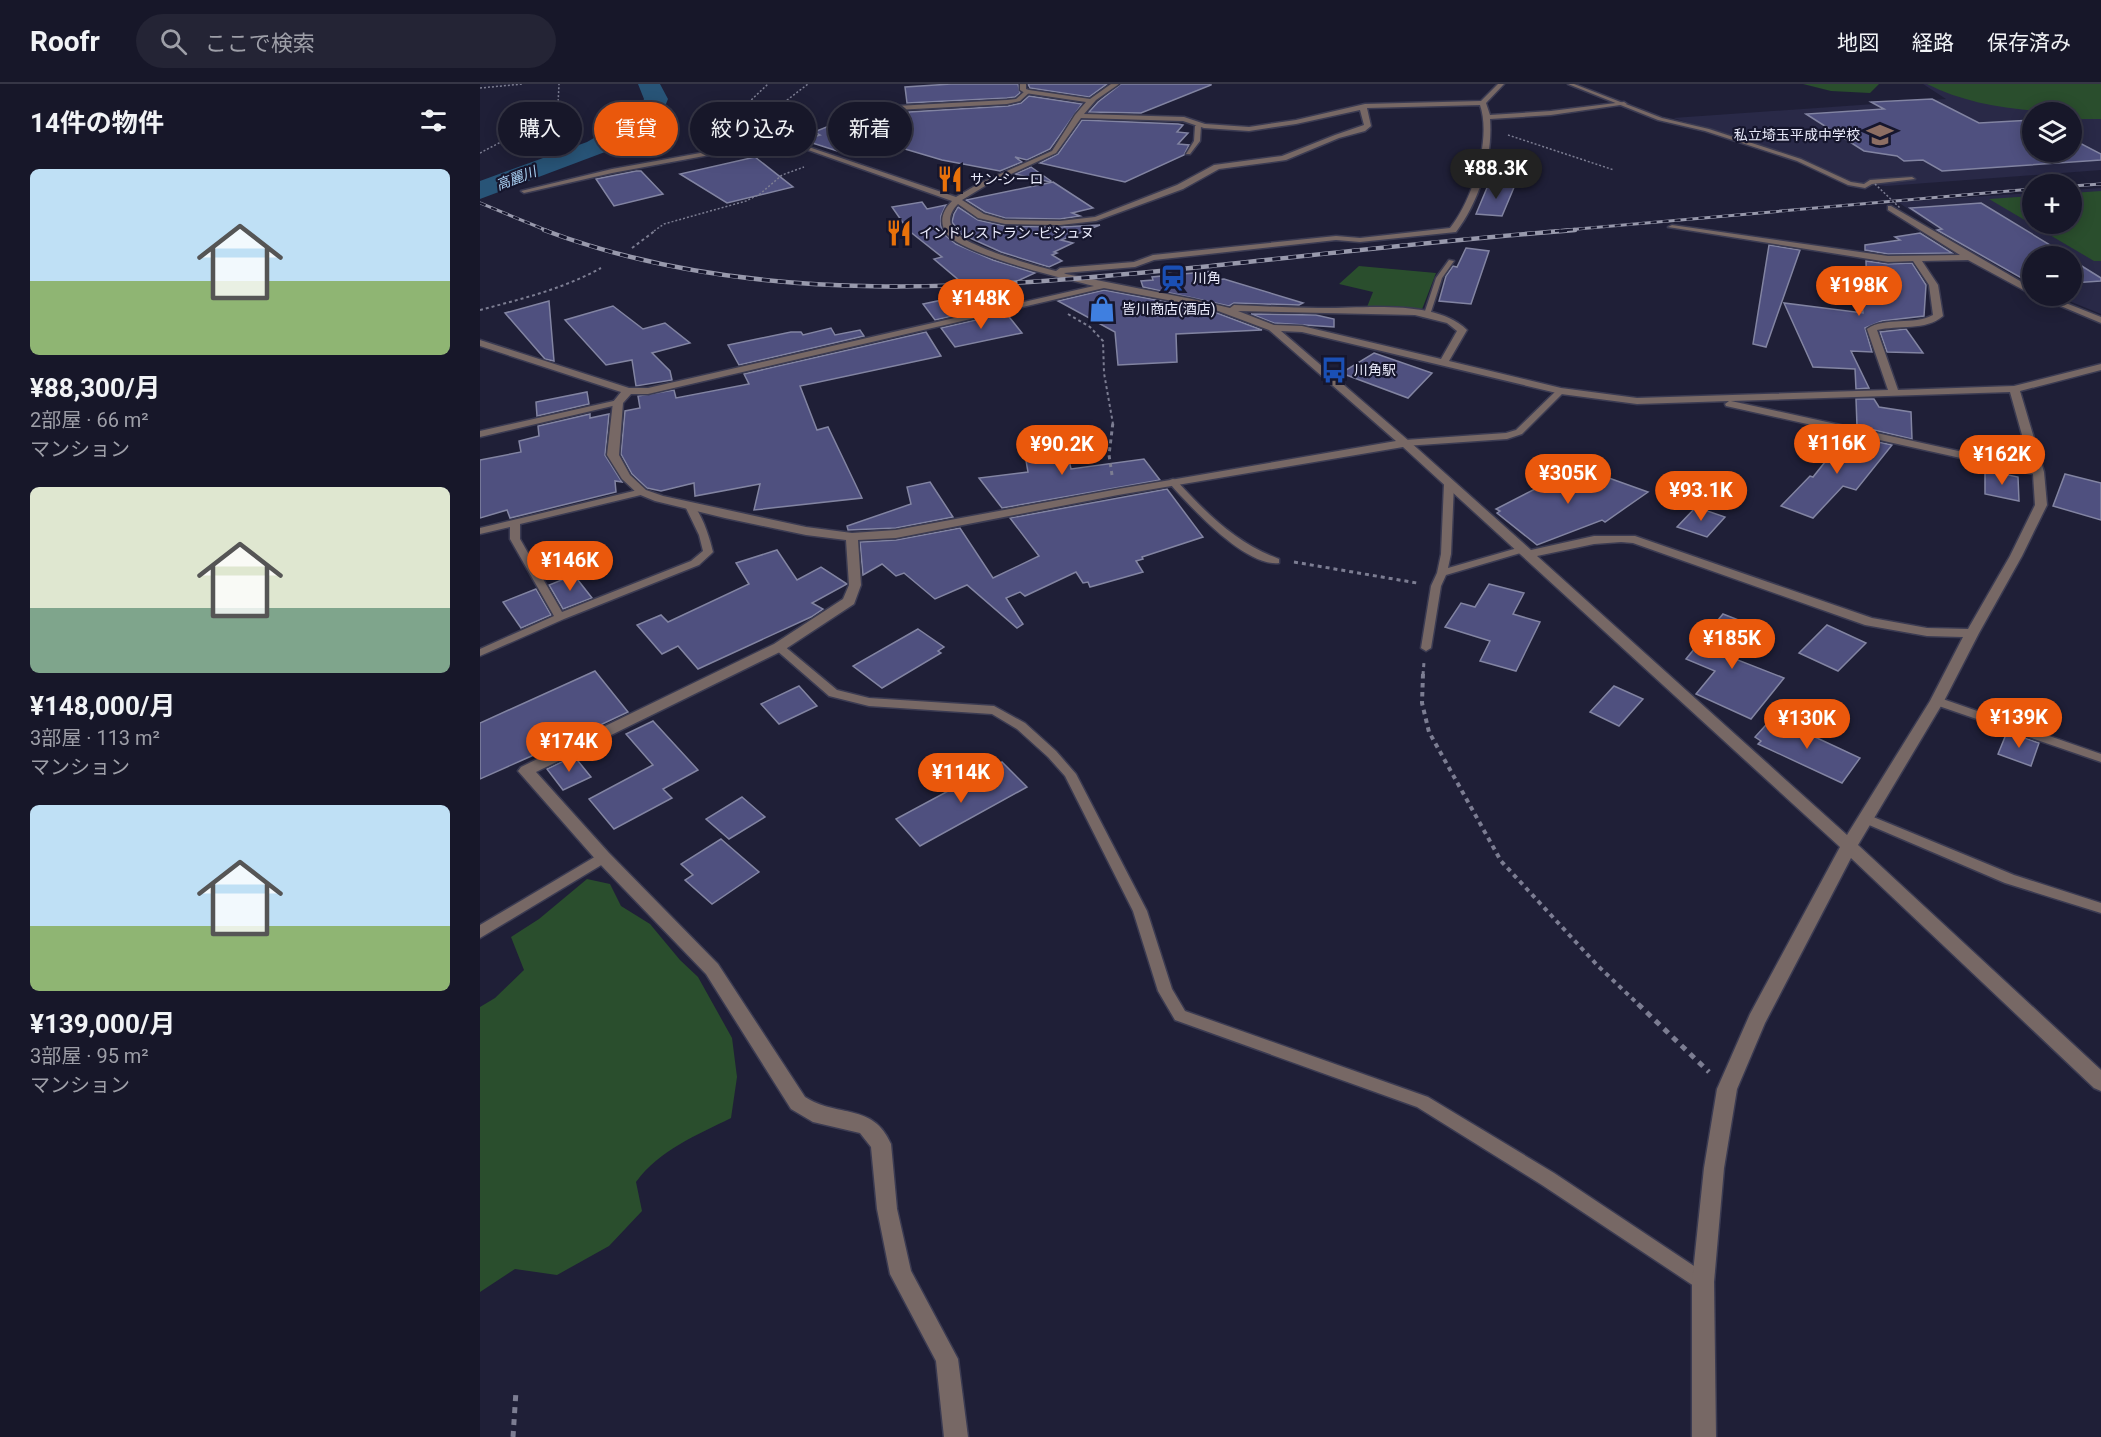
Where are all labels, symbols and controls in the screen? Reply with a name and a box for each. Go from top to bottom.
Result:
search box [136,14,556,68]
text: Roofr [30,25,100,58]
icon: search [157,25,190,58]
text: ここで検索 [205,31,315,56]
text: 地図 [1837,31,1879,55]
text: 経路 [1912,31,1954,55]
text: 保存済み [1987,31,2071,55]
chip: 購入 [498,102,582,156]
chip: 賃貸 [594,102,678,156]
chip: 絞り込み [690,102,816,156]
chip: 新着 [828,102,912,156]
map controls [2022,102,2082,306]
button: layers [2022,102,2082,162]
icon: filters [417,104,450,137]
text: 14件の物件 [30,108,164,138]
school or university icon: 私立埼玉平成中学校 [1865,120,1895,150]
place label: 私立埼玉平成中学校 [1734,127,1860,143]
pin: ¥88.3K [1447,149,1545,200]
text: ¥88.3K [1464,156,1528,180]
water label: 高麗川 [494,162,540,193]
restaurant icon: サン-シーロ [935,164,965,194]
place label: サン-シーロ [970,171,1044,187]
button: + [2022,174,2082,234]
icon: home [186,208,294,316]
restaurant icon: インドレストラン -ビシュヌ [884,218,914,248]
place label: インドレストラン -ビシュヌ [919,225,1094,241]
button: − [2022,246,2082,306]
station icon: 川角 [1158,263,1188,293]
pin: ¥198K [1817,266,1901,317]
place label: 川角 [1193,270,1221,286]
text: ¥198K [1830,273,1888,297]
pin: ¥148K [939,279,1023,330]
text: ¥148K [952,286,1010,310]
shop icon: 皆川商店(酒店) [1087,294,1117,324]
place label: 皆川商店(酒店) [1122,301,1216,318]
bus stop icon: 川角駅 [1319,355,1349,385]
place label: 川角駅 [1354,362,1396,378]
text: ¥88,300/月 [30,373,161,403]
text: 2部屋 · 66 m² [30,408,149,432]
pin: ¥116K [1795,424,1879,475]
pin: ¥90.2K [1013,425,1111,476]
text: ¥116K [1808,431,1866,455]
text: ¥90.2K [1030,432,1094,456]
pin: ¥162K [1960,435,2044,486]
text: マンション [30,437,130,461]
text: ¥162K [1973,442,2031,466]
pin: ¥305K [1526,454,1610,505]
text: ¥305K [1539,461,1597,485]
pin: ¥93.1K [1652,471,1750,522]
text: ¥93.1K [1669,478,1733,502]
icon: home [186,526,294,634]
pin: ¥146K [528,541,612,592]
text: ¥146K [541,548,599,572]
pin: ¥185K [1690,619,1774,670]
text: ¥185K [1703,626,1761,650]
text: ¥148,000/月 [30,691,176,721]
pin: ¥139K [1977,698,2061,749]
pin: ¥130K [1765,699,1849,750]
text: ¥139K [1990,705,2048,729]
text: ¥130K [1778,706,1836,730]
pin: ¥174K [527,722,611,773]
text: 3部屋 · 113 m² [30,726,160,750]
text: ¥174K [540,729,598,753]
pin: ¥114K [919,753,1003,804]
text: マンション [30,755,130,779]
text: ¥114K [932,760,990,784]
icon: home [186,844,294,952]
text: ¥139,000/月 [30,1009,176,1039]
text: 3部屋 · 95 m² [30,1044,149,1068]
text: マンション [30,1073,130,1097]

